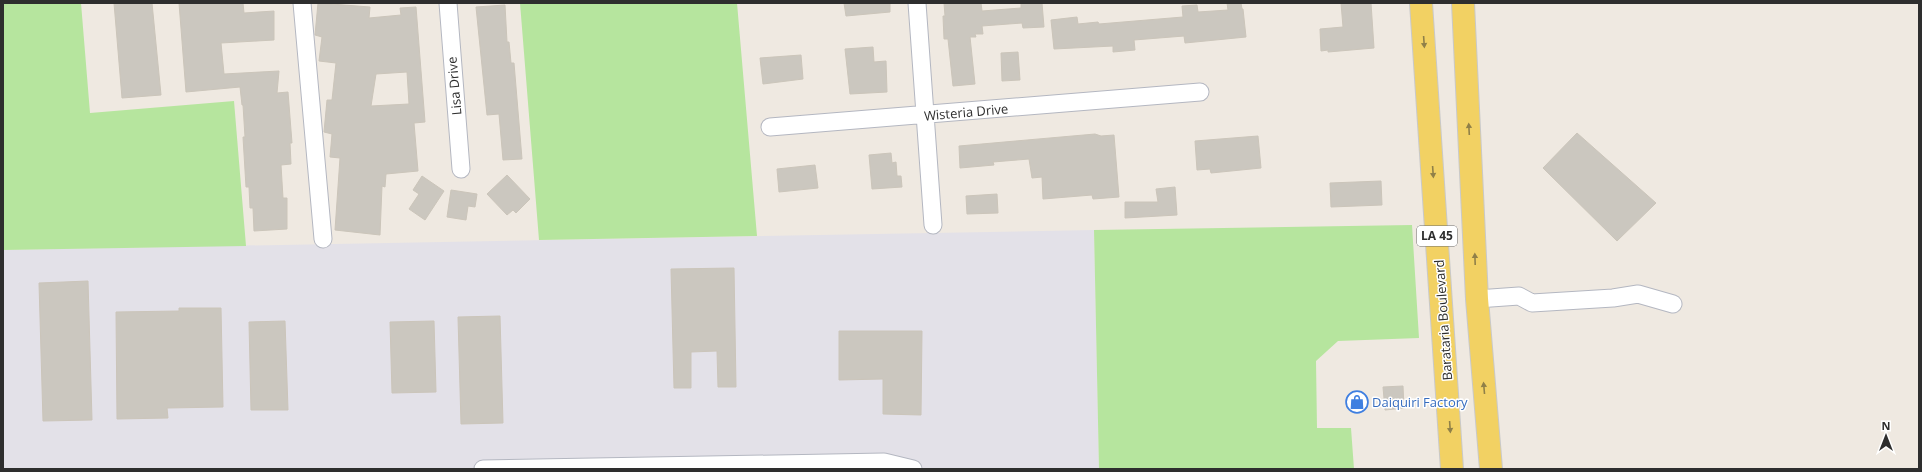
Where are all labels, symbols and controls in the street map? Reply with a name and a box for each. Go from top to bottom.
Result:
one-way arrow [1420,36,1427,48]
street label: Lisa Drive [442,56,466,116]
street label: Wisteria Drive [923,99,1009,125]
one-way arrow [1466,123,1473,135]
one-way arrow [1429,166,1436,178]
road number: LA 45 [1417,226,1457,246]
one-way arrow [1472,252,1478,265]
street label: Barataria Boulevard [1430,259,1456,381]
one-way arrow [1481,382,1487,394]
shop icon: Daiquiri Factory [1344,389,1370,415]
place label: Daiquiri Factory [1372,393,1468,411]
north arrow [1866,416,1906,456]
text: N [1882,418,1890,433]
one-way arrow [1446,421,1453,433]

